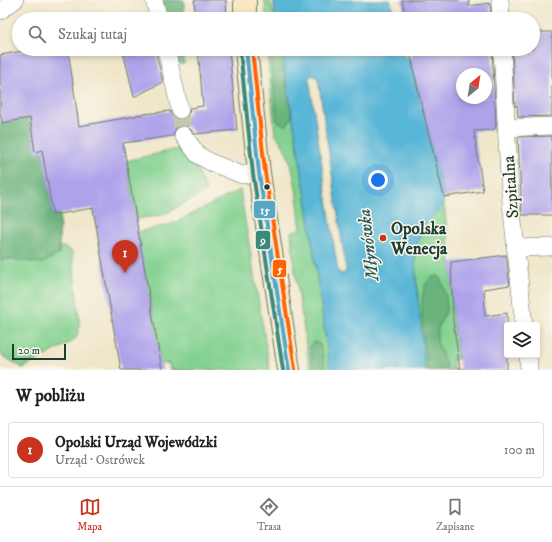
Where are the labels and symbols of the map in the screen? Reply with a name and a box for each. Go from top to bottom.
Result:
north arrow [456,68,492,104]
street label: Szpitalna [498,154,524,219]
your location [368,170,388,190]
unlabelled marker [262,182,272,192]
line badge: 15 [253,200,276,219]
text: 15 [260,204,270,218]
water label: Młynówka [354,207,385,284]
place label: Opolska Wenecja [390,218,448,260]
line badge: 9 [255,230,271,250]
marker: Opolska Wenecja [378,233,388,243]
text: 9 [259,234,266,248]
pin: 1 [112,240,138,273]
line badge: 5 [272,259,287,278]
text: 5 [276,263,283,277]
scale bar [12,342,66,361]

